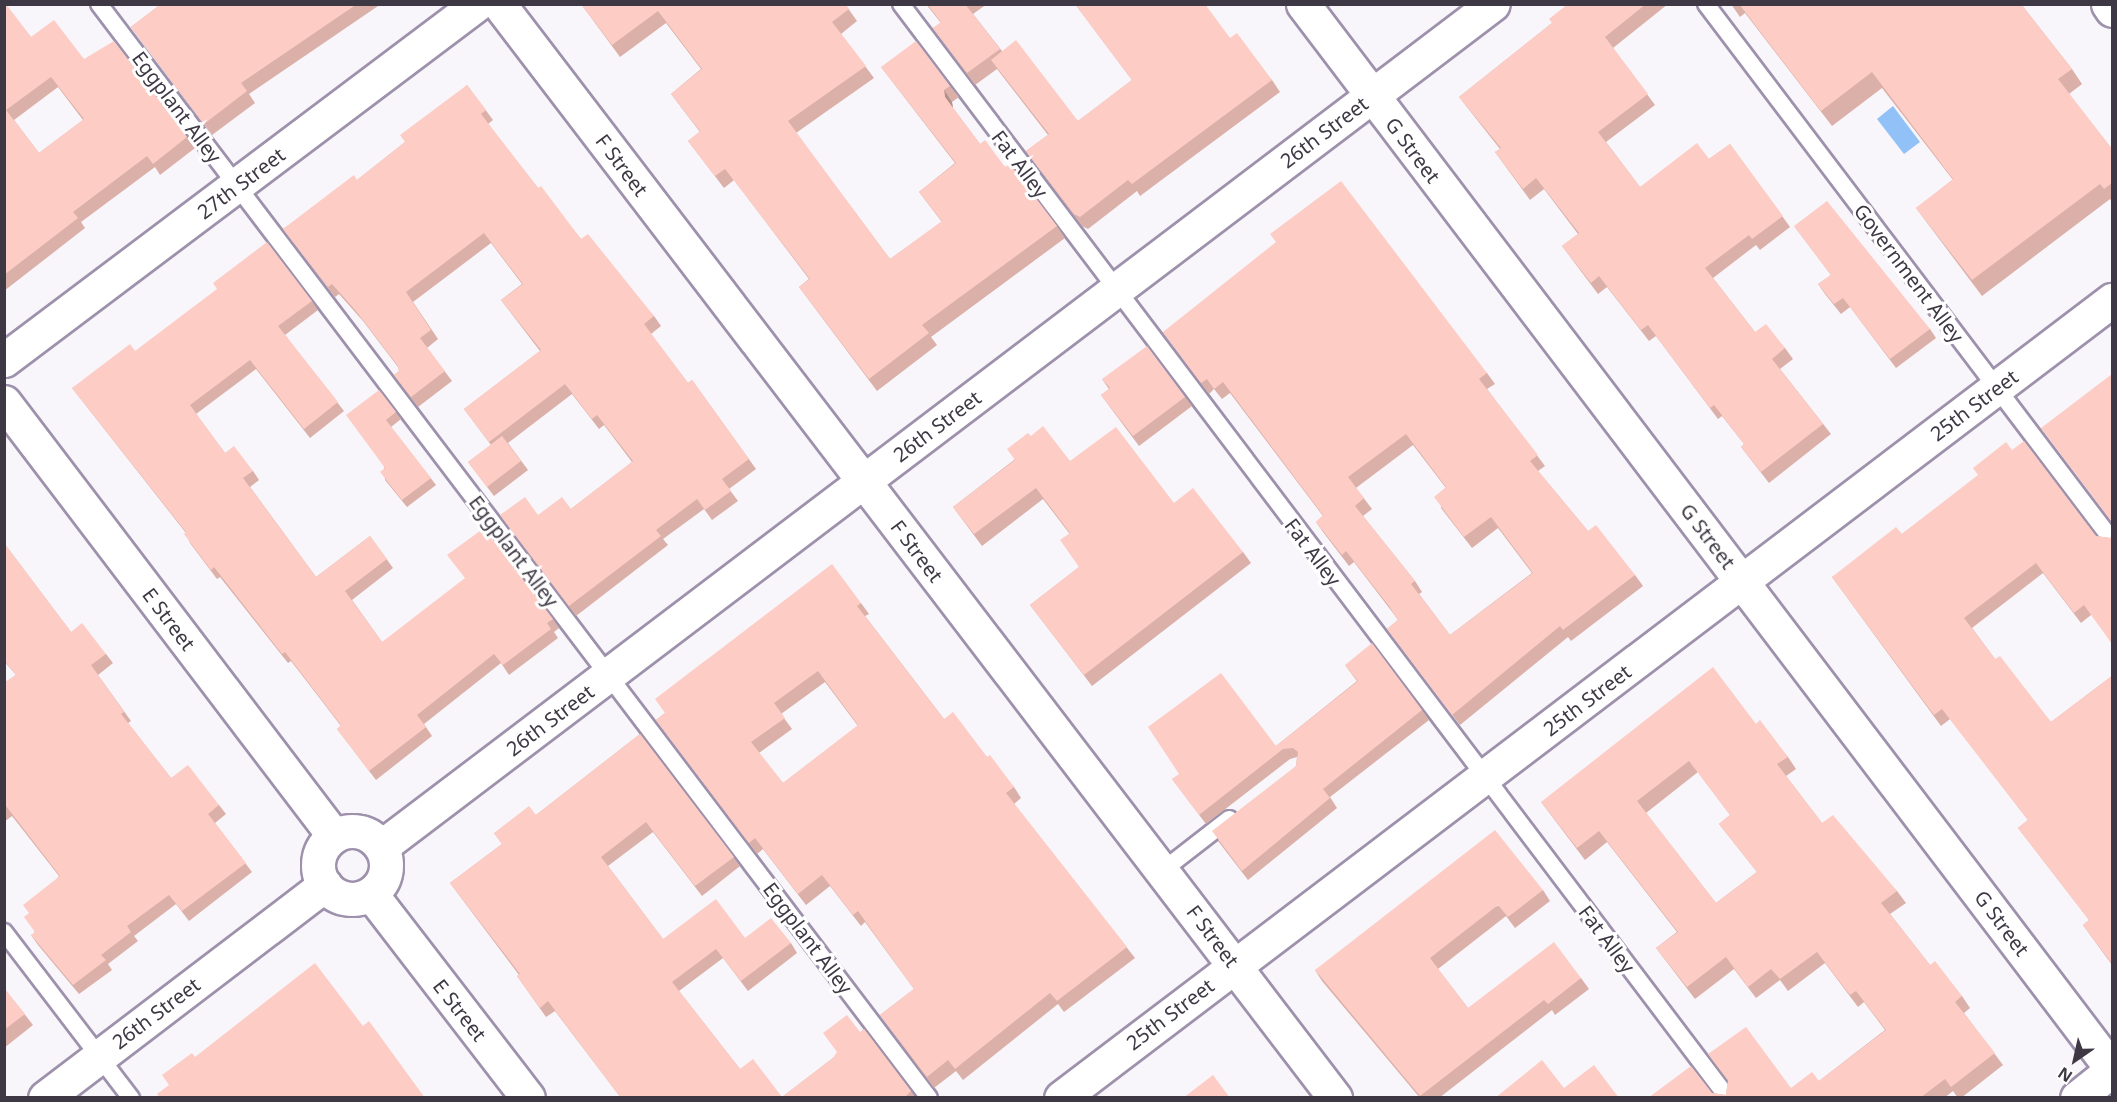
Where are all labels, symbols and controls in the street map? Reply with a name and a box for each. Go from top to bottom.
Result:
street label: Eggplant Alley [127,47,227,167]
street label: 26th Street [1275,91,1373,173]
street label: G Street [1381,113,1445,187]
street label: Fat Alley [987,126,1053,202]
street label: F Street [591,129,653,201]
street label: 27th Street [192,142,290,224]
street label: Government Alley [1849,199,1969,347]
street label: 25th Street [1925,364,2023,446]
street label: 26th Street [888,385,986,467]
street label: Eggplant Alley [464,491,564,611]
street label: G Street [1676,499,1740,573]
street label: Fat Alley [1280,514,1346,590]
street label: F Street [886,515,948,587]
street label: E Street [138,583,200,655]
street label: 25th Street [1538,659,1636,741]
street label: 26th Street [501,679,599,761]
street label: Eggplant Alley [758,878,858,998]
street label: G Street [1970,886,2034,960]
street label: F Street [1182,900,1244,972]
street label: Fat Alley [1574,901,1640,977]
street label: 26th Street [107,972,205,1054]
street label: 25th Street [1121,973,1219,1055]
street label: E Street [428,974,492,1046]
north arrow [2045,1030,2105,1090]
text: N [2053,1062,2076,1088]

